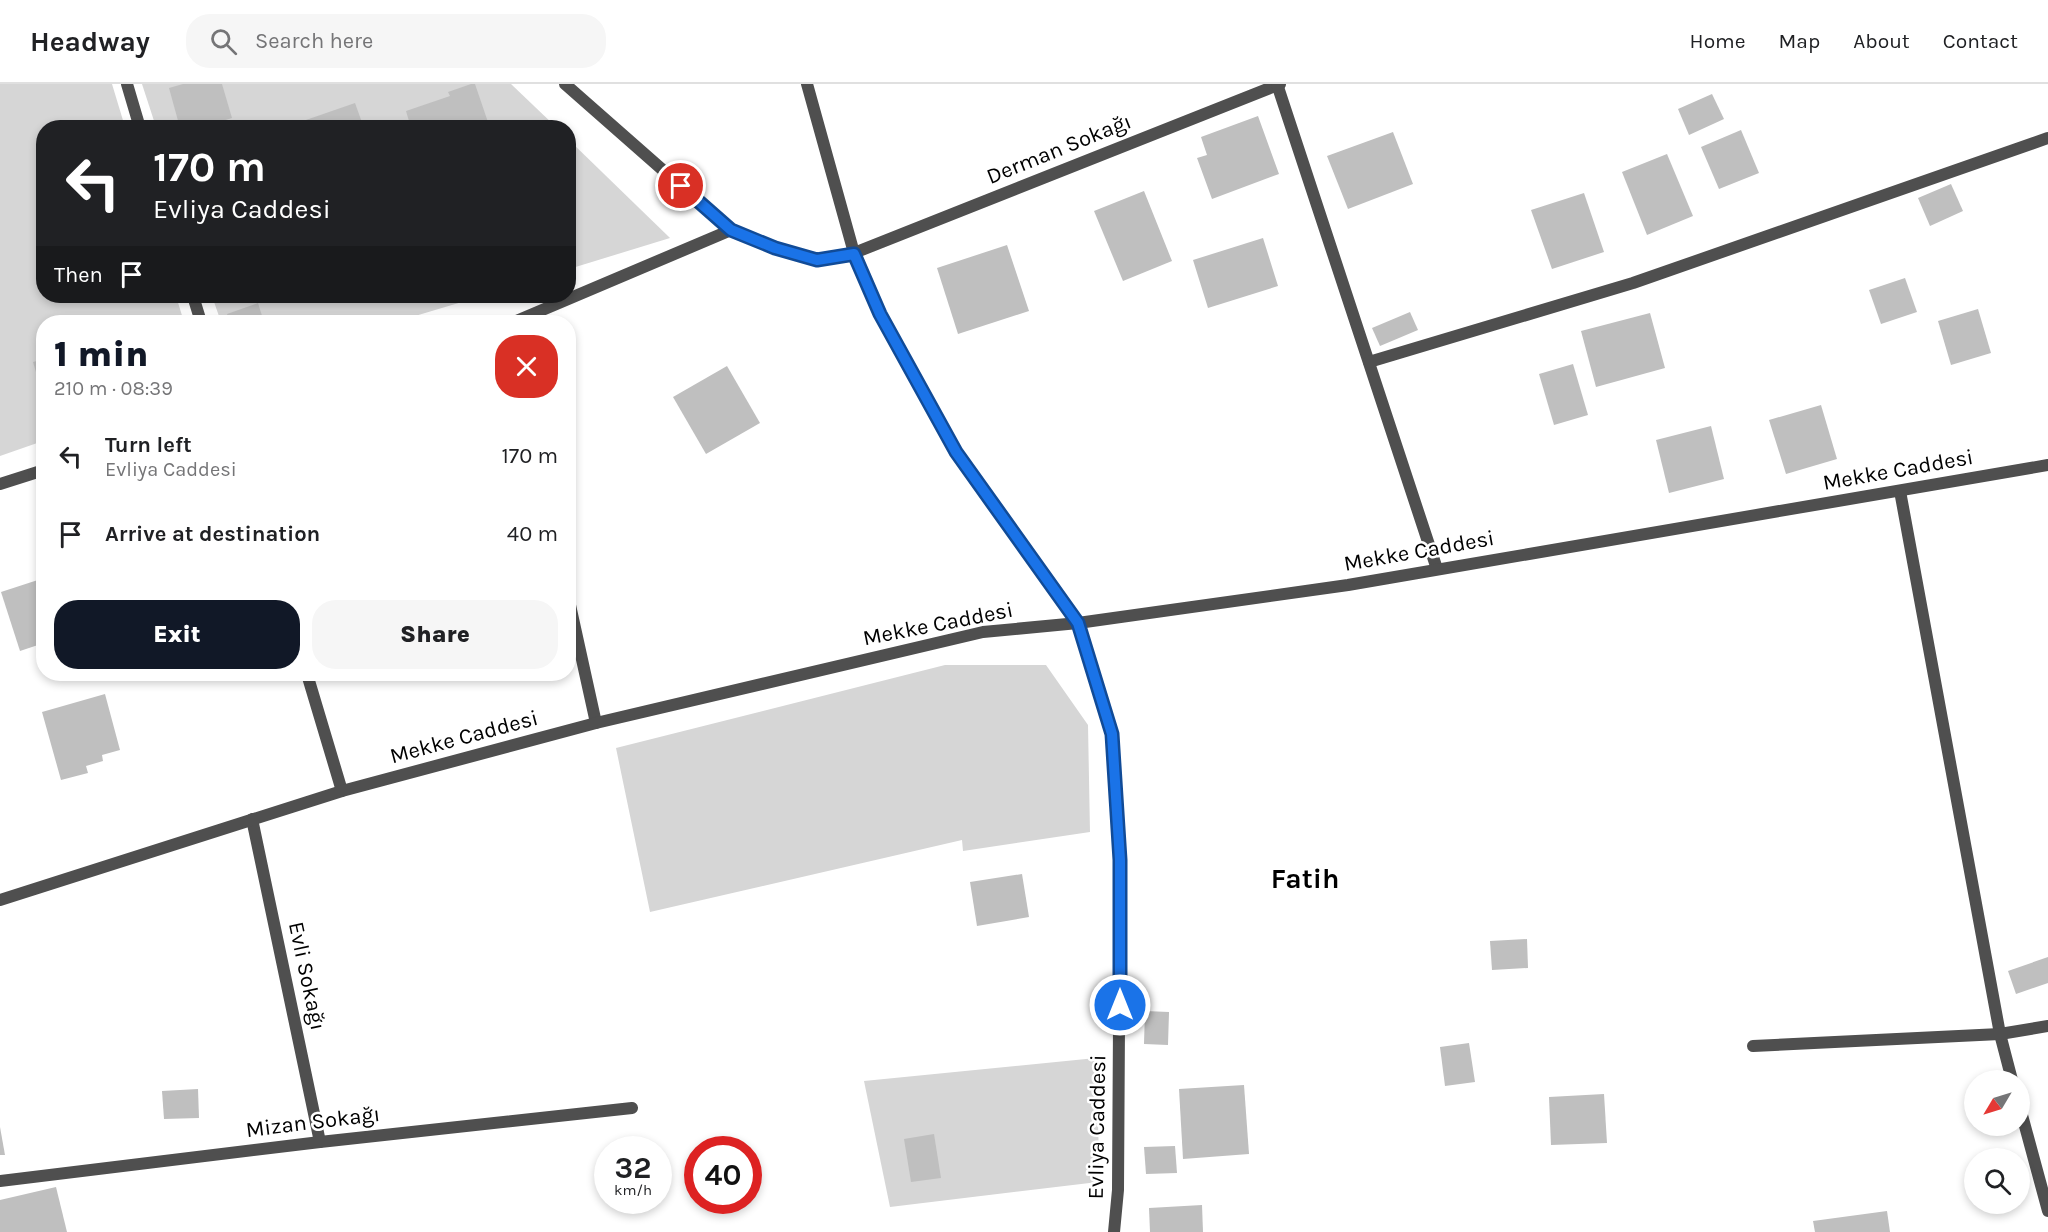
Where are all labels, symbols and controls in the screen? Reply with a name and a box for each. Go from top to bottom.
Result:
search box [186,14,606,68]
text: Headway [30,25,150,58]
icon: search [207,25,240,58]
text: Search here [255,28,373,54]
text: Home [1690,29,1746,53]
text: Map [1779,29,1820,53]
text: About [1853,29,1910,53]
text: Contact [1943,29,2018,53]
street label: Derman Sokağı [983,108,1135,190]
text: 170 m [153,142,266,192]
icon: left [54,144,132,222]
pin [655,160,706,211]
icon: arrive [664,169,697,202]
text: Evliya Caddesi [153,193,331,225]
icon: arrive [115,258,148,291]
text: Then [54,262,103,288]
text: 1 min [54,333,148,375]
button: close [495,335,558,398]
text: 210 m · 08:39 [54,377,173,400]
text: Turn left [105,432,192,458]
icon: left [54,440,87,473]
text: 170 m [502,443,558,469]
street label: Mekke Caddesi [1821,444,1975,496]
text: Evliya Caddesi [105,458,237,481]
icon: arrive [54,518,87,551]
text: Arrive at destination [105,521,320,547]
text: 40 m [507,521,558,547]
street label: Mekke Caddesi [1342,525,1496,577]
street label: Mekke Caddesi [861,597,1015,651]
button: Exit [54,600,300,669]
button: Share [312,600,558,669]
street label: Mekke Caddesi [387,705,541,769]
district label: Fatih [1271,862,1339,895]
street label: Evli Sokağı [283,919,331,1033]
position arrow [1088,973,1152,1037]
street label: Evliya Caddesi [1083,1054,1111,1200]
north arrow [1964,1070,2030,1136]
map controls [1964,1070,2030,1214]
street label: Mizan Sokağı [244,1101,382,1143]
speed limit sign: 40 [684,1136,762,1214]
button: search [1964,1148,2030,1214]
text: 32 [615,1150,651,1186]
text: km/h [614,1181,652,1199]

